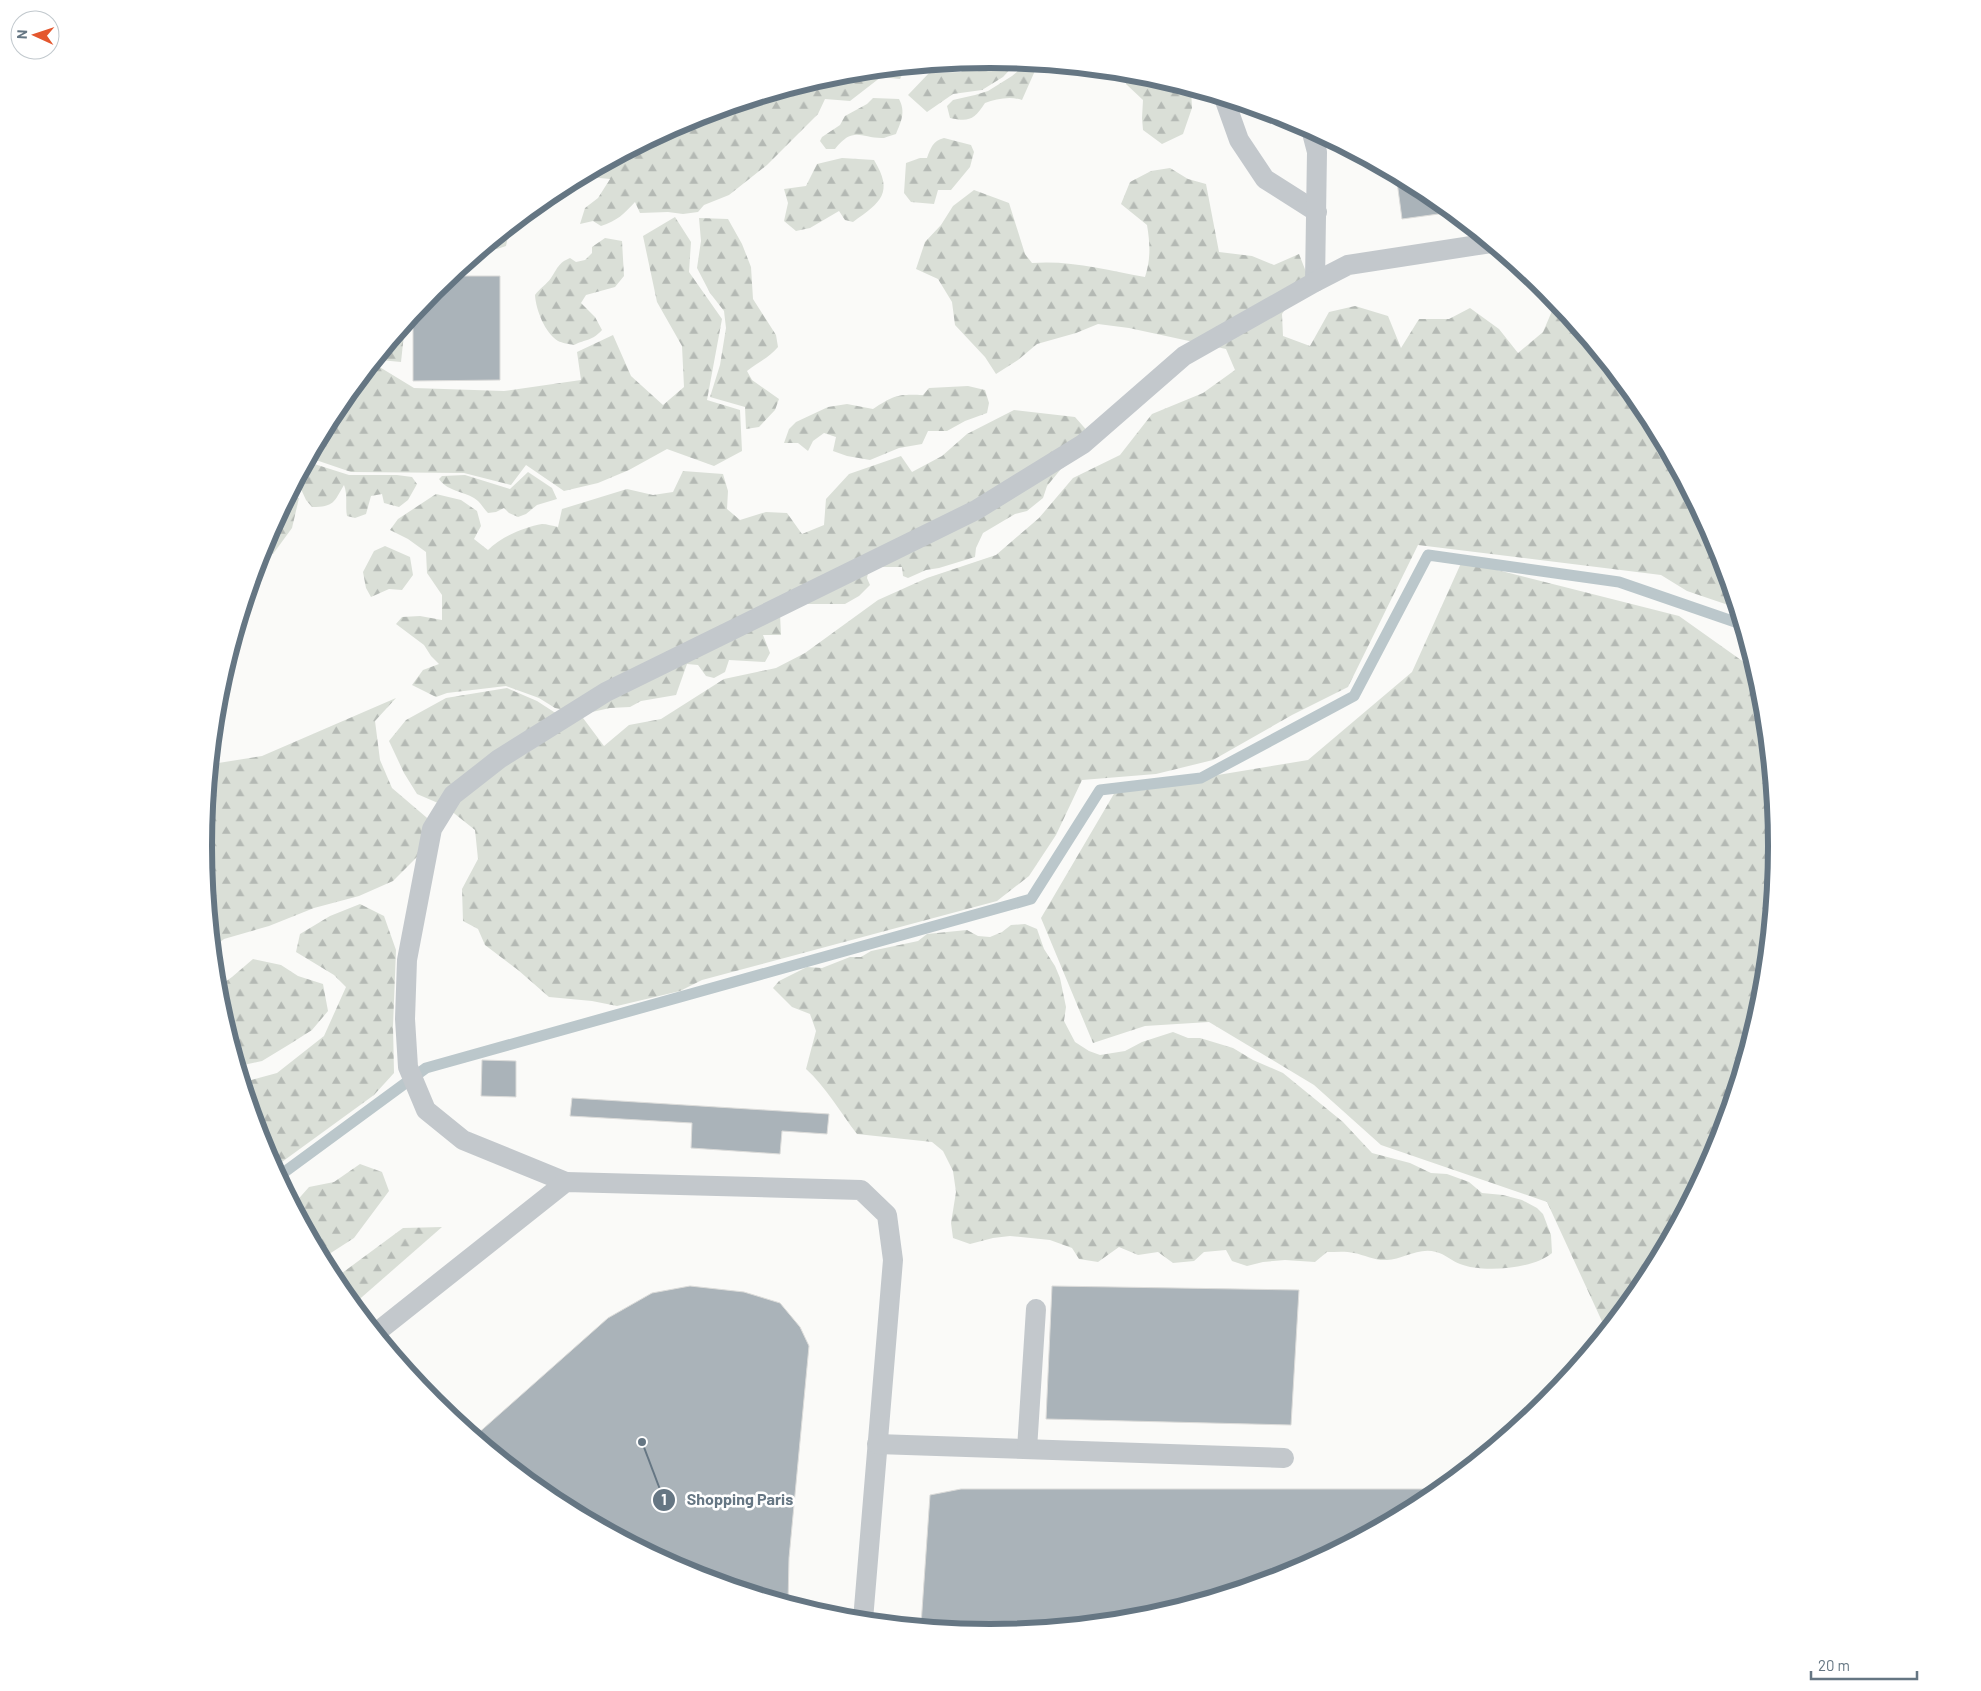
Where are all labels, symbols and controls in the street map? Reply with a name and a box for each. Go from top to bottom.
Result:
north arrow [10,10,60,60]
text: N [13,29,30,39]
callout: Shopping Paris [652,1484,803,1515]
text: Shopping Paris [687,1489,793,1508]
text: 1 [661,1490,667,1508]
scale bar [1811,1648,1917,1680]
text: 20 m [1818,1656,1850,1674]

